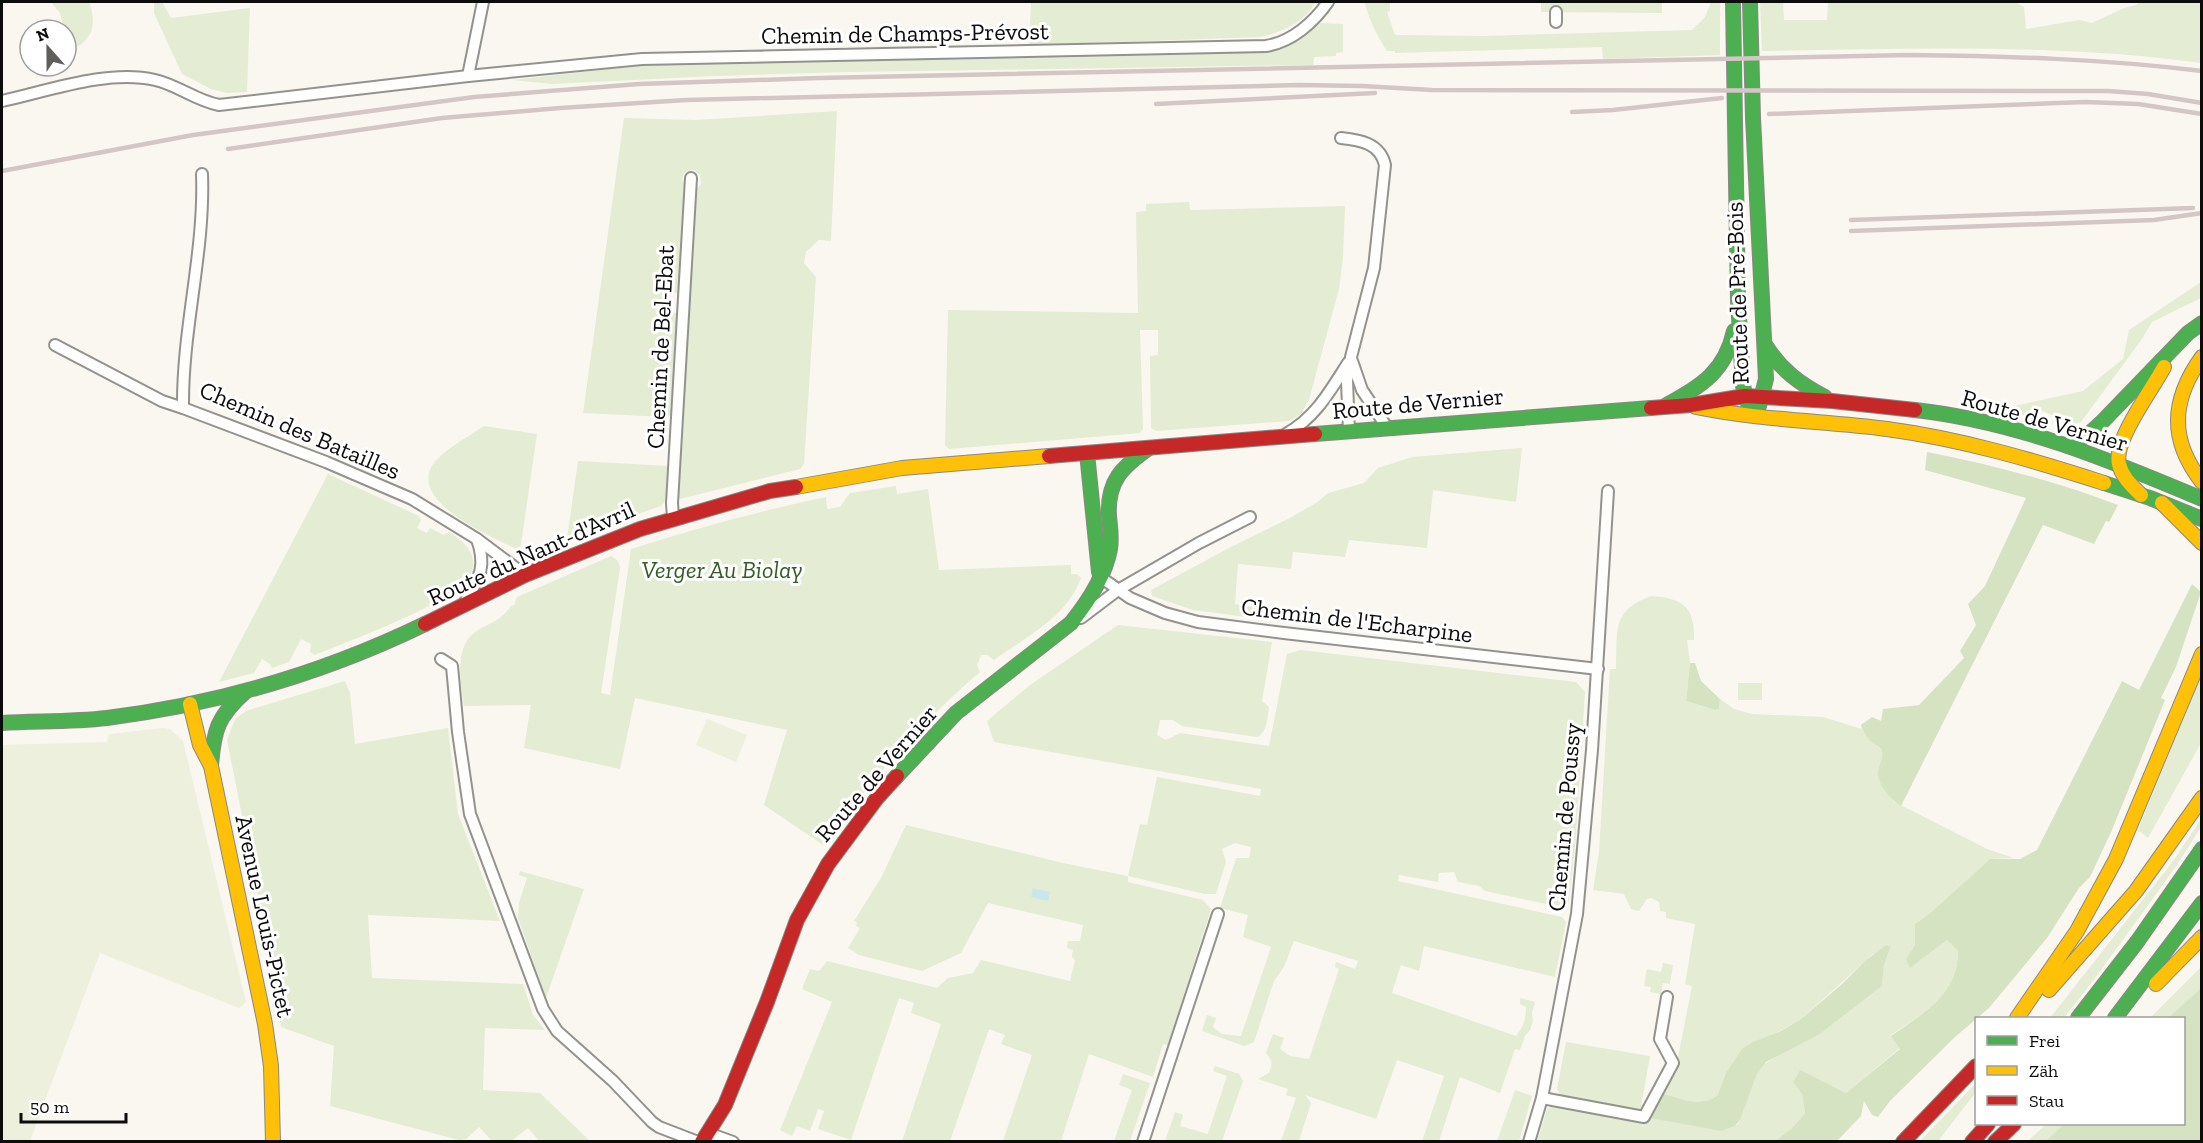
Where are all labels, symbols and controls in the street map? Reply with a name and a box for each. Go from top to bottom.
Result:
street label: Chemin de Champs-Prévost [761,16,1049,50]
north arrow [18,18,78,78]
text: N [34,23,52,46]
street label: Route de Pré-Bois [1719,201,1755,385]
street label: Chemin de Bel-Ebat [640,244,680,449]
street label: Chemin des Batailles [195,375,405,485]
street label: Route de Vernier [1331,381,1505,425]
street label: Route de Vernier [1958,382,2132,458]
street label: Route du Nant-d'Avril [423,494,639,612]
park label: Verger Au Biolay [641,555,803,584]
street label: Chemin de l'Echarpine [1240,591,1474,649]
street label: Route de Vernier [809,699,943,847]
street label: Chemin de Poussy [1541,721,1587,912]
street label: Avenue Louis-Pictet [229,812,301,1020]
legend [1975,1017,2185,1125]
text: Frei [2029,1030,2060,1052]
text: Zäh [2029,1060,2058,1082]
scale bar [21,1086,126,1124]
text: Stau [2029,1090,2064,1112]
text: 50 m [30,1096,70,1118]

